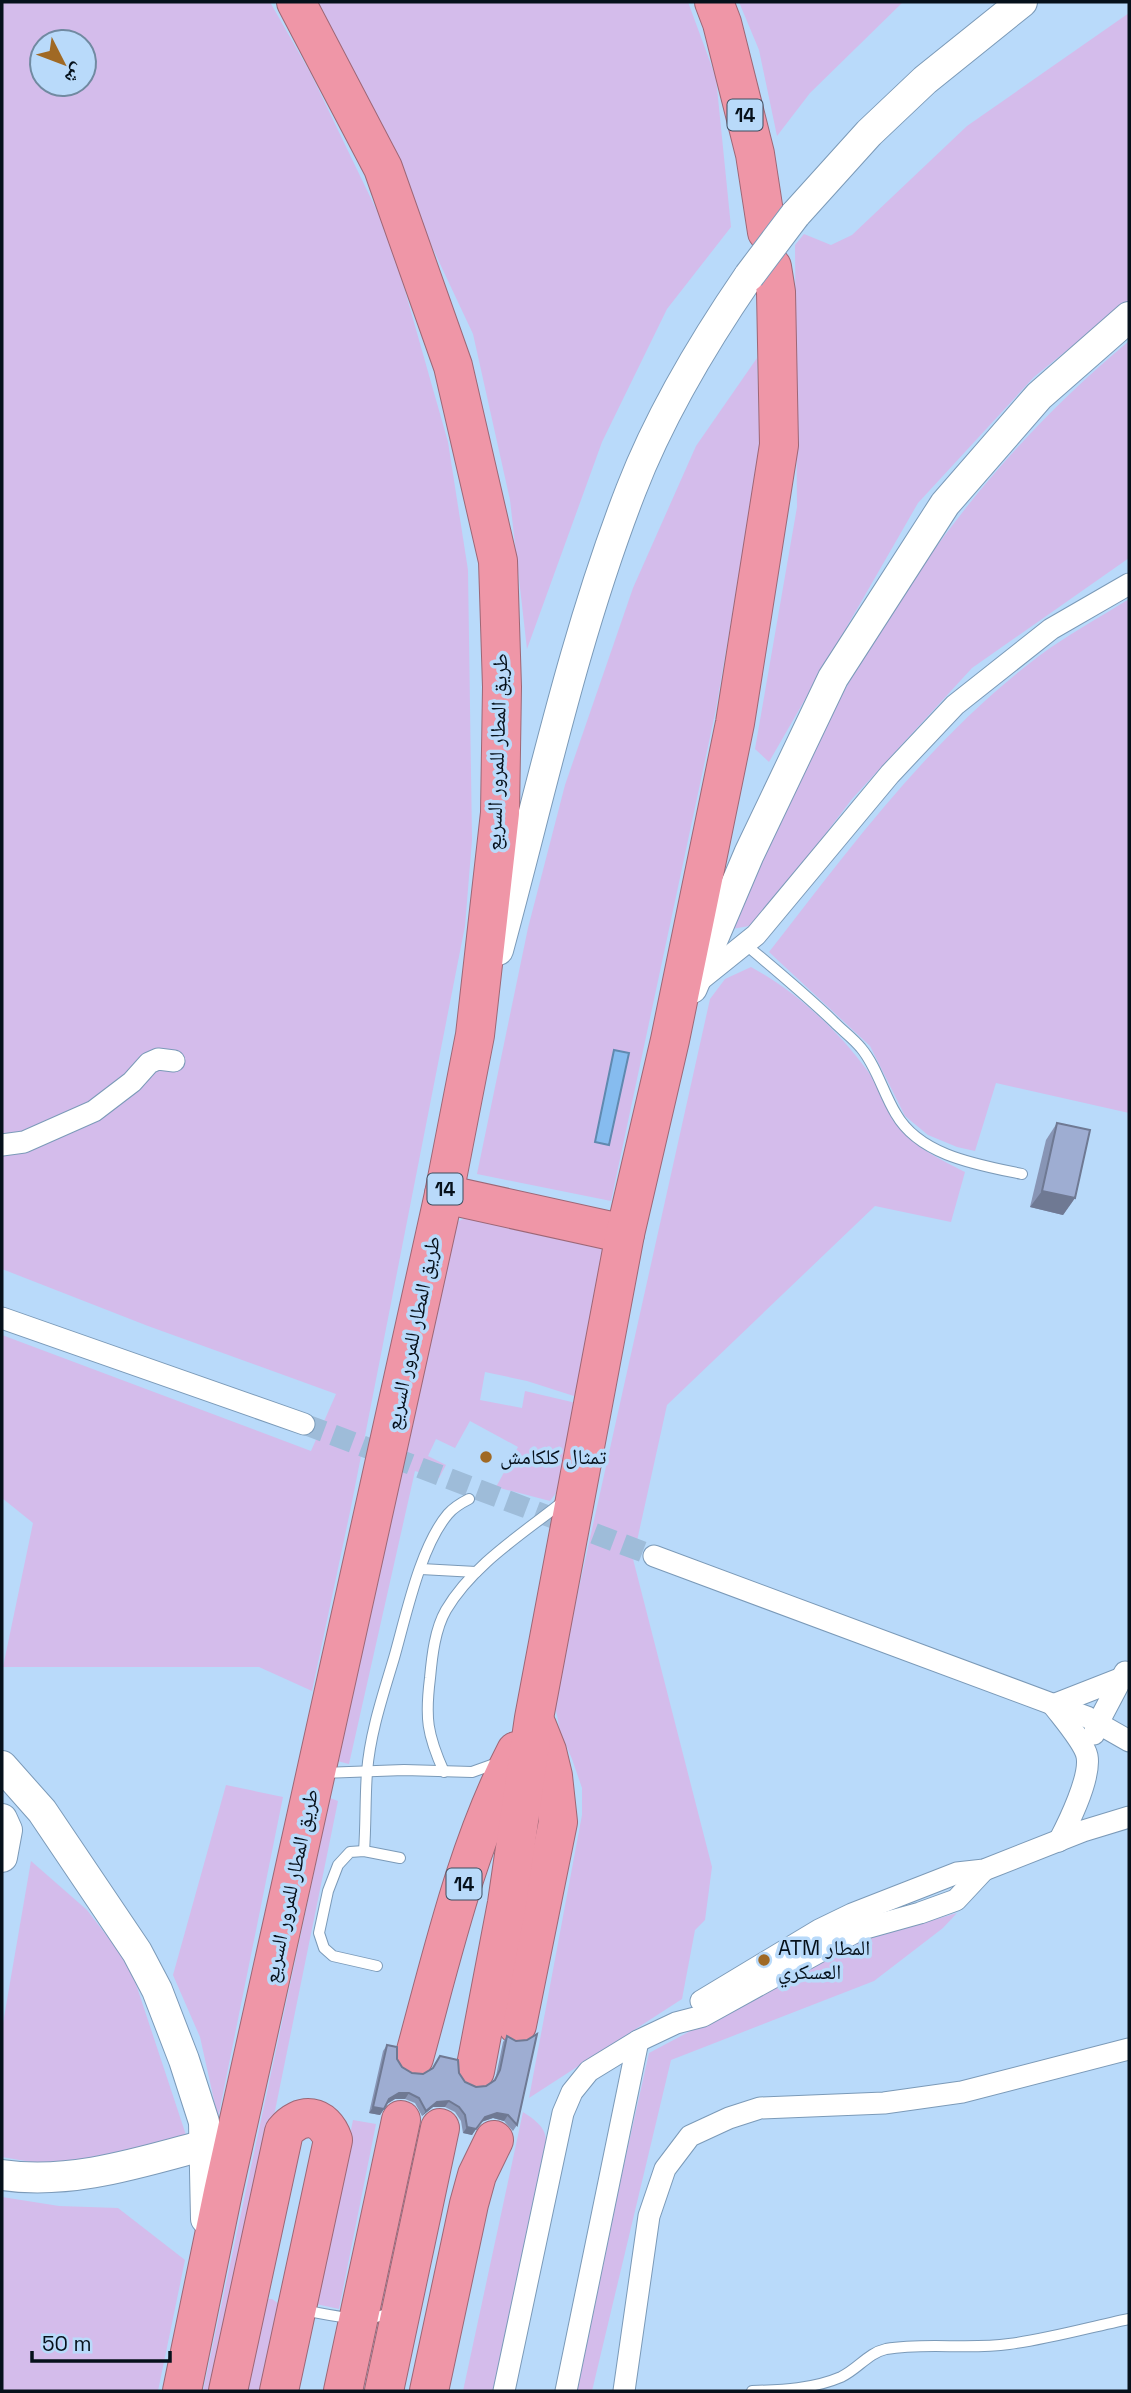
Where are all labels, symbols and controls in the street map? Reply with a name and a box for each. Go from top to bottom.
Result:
north arrow [28,28,98,98]
text: ش [59,58,91,90]
road number: 14 [728,99,762,130]
street label: طريق المطار للمرور السريع [480,653,513,851]
road number: 14 [428,1174,462,1204]
street label: طريق المطار للمرور السريع [379,1233,446,1432]
place label: تمثال كلكامش [500,1443,606,1470]
marker: تمثال كلكامش [478,1449,494,1465]
street label: طريق المطار للمرور السريع [257,1786,324,1985]
road number: 14 [447,1868,482,1900]
place label: ATM المطار العسكري [778,1934,870,1988]
marker: ATM المطار العسكري [756,1952,772,1968]
scale bar [32,2320,170,2364]
text: 50 m [42,2330,92,2357]

